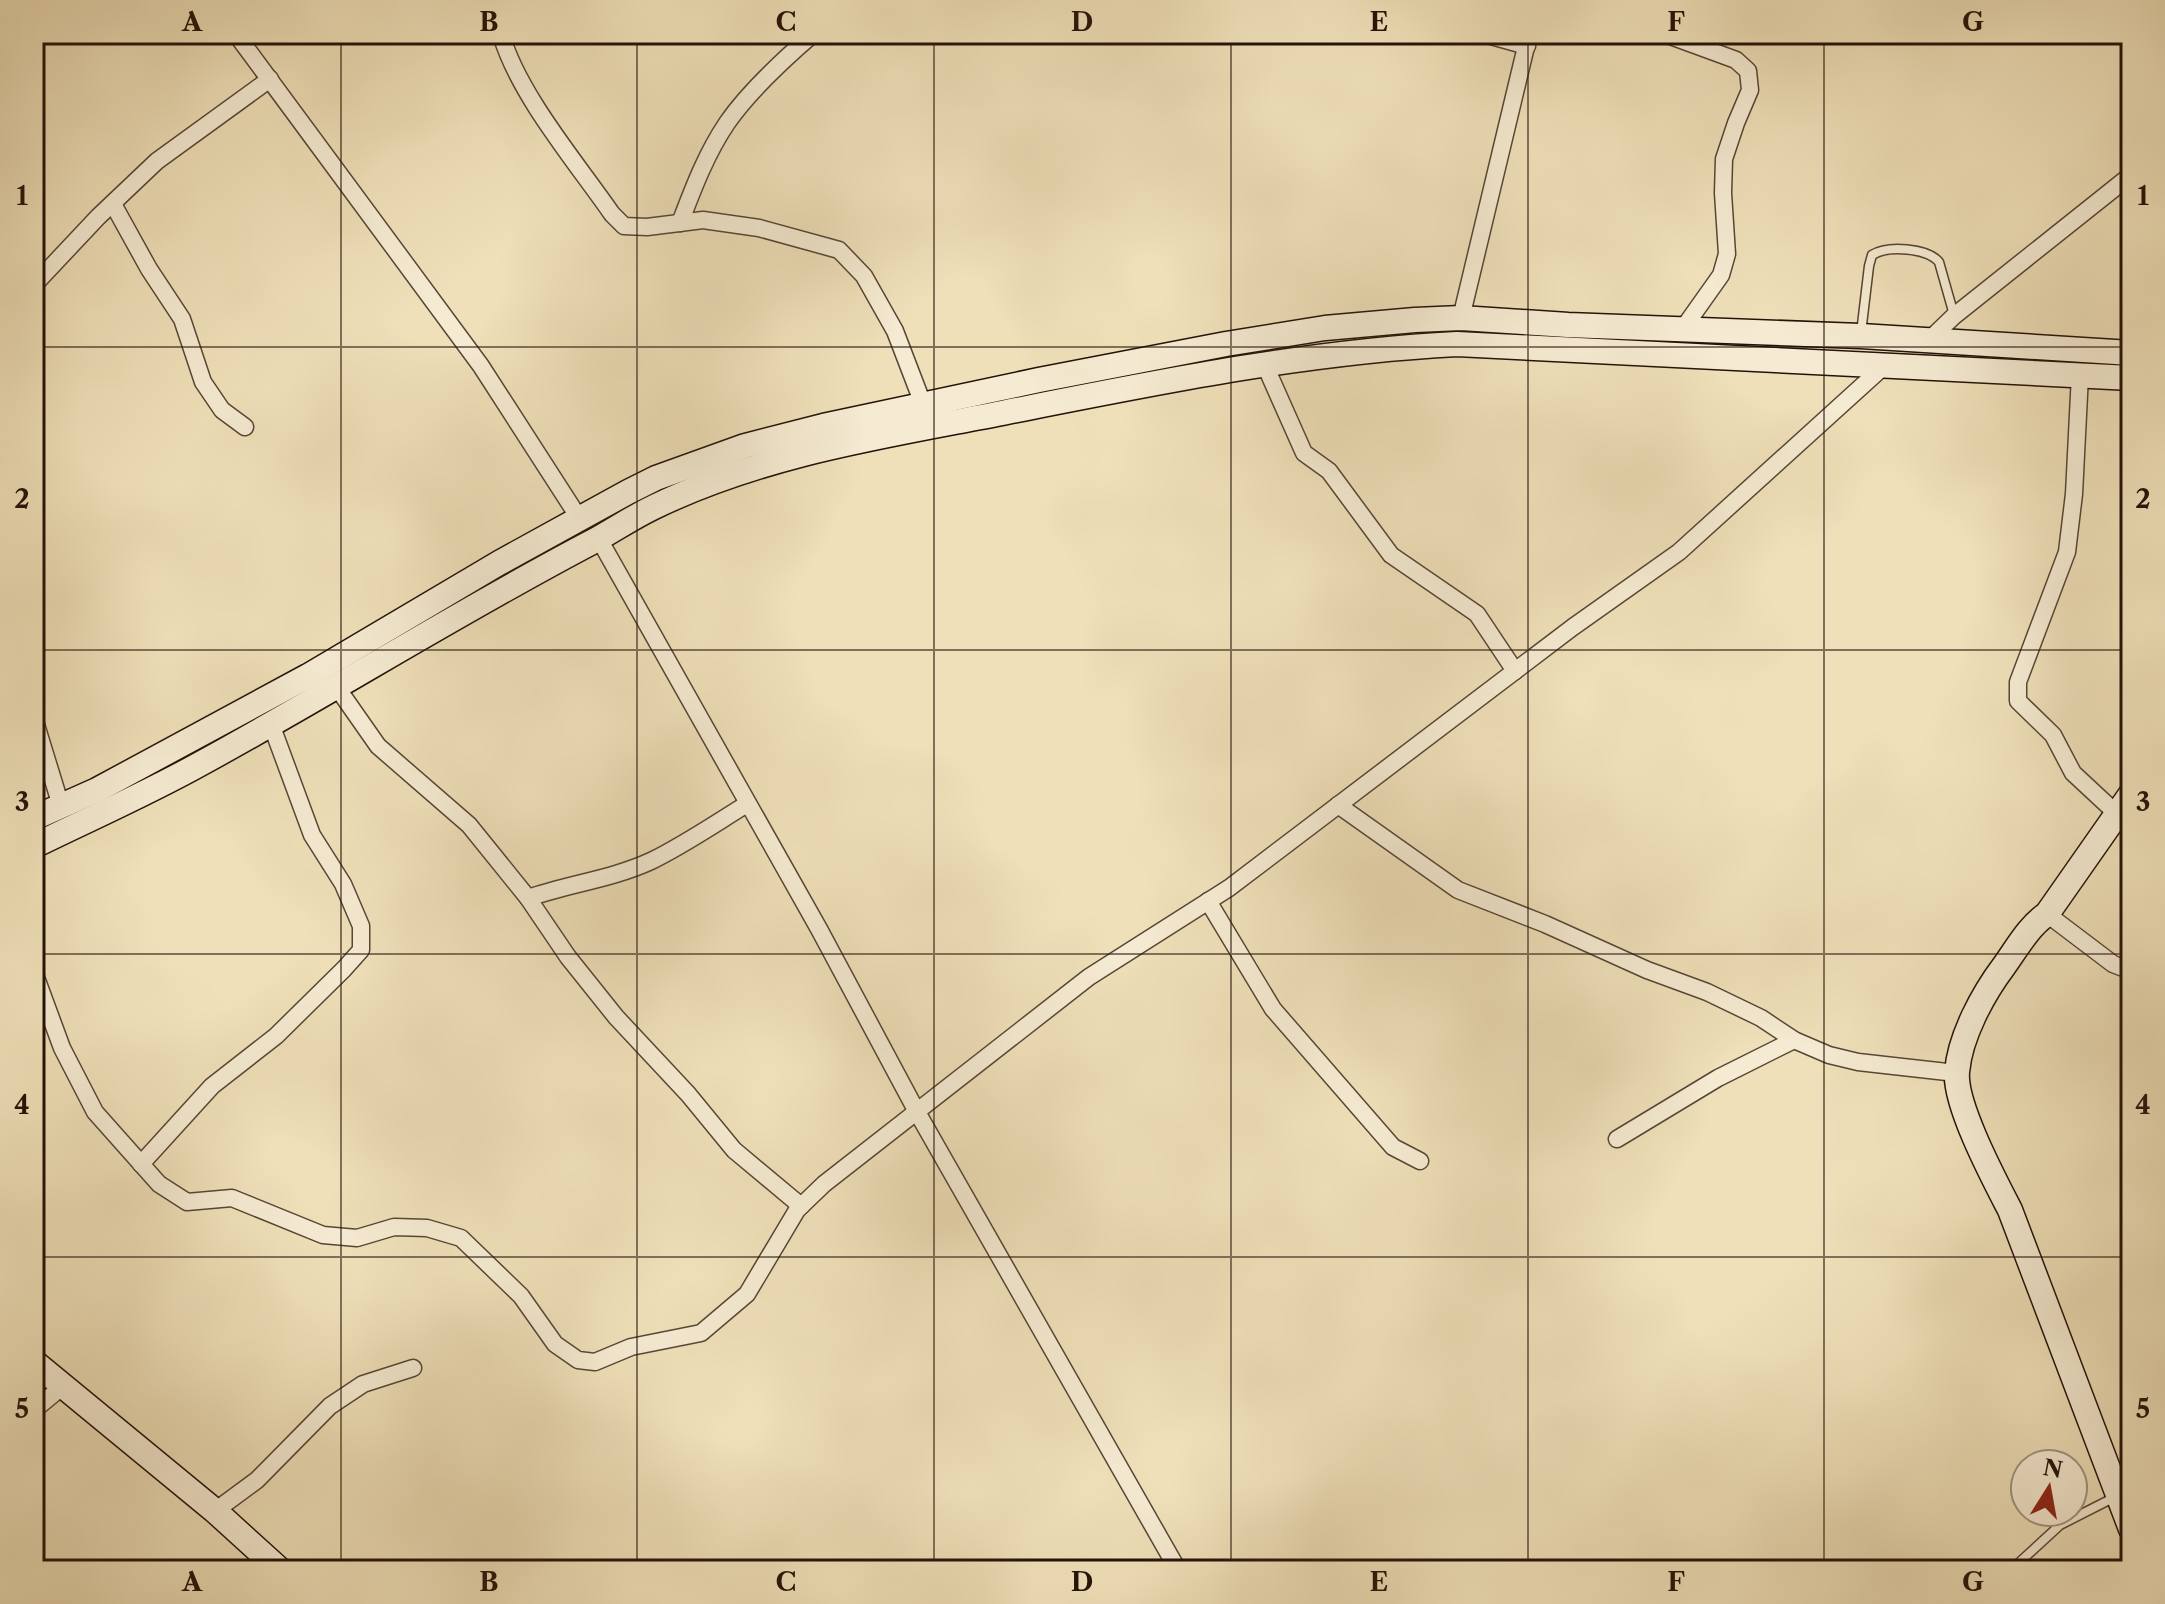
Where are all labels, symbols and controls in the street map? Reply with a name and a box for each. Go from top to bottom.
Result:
text: A [181,6,203,38]
text: B [479,6,499,38]
text: C [776,6,796,38]
text: D [1071,6,1093,38]
text: E [1370,6,1388,38]
text: F [1667,6,1685,38]
text: G [1962,6,1984,38]
text: 1 [16,180,28,212]
text: 1 [2137,180,2149,212]
text: 2 [14,483,30,515]
text: 2 [2135,483,2151,515]
text: 3 [15,786,29,818]
text: 3 [2136,786,2150,818]
text: 4 [14,1089,30,1121]
text: 4 [2135,1089,2151,1121]
text: 5 [15,1393,29,1425]
text: 5 [2136,1393,2150,1425]
north arrow [2009,1448,2089,1528]
text: N [2041,1454,2065,1484]
text: A [181,1566,203,1598]
text: B [479,1566,499,1598]
text: C [776,1566,796,1598]
text: D [1071,1566,1093,1598]
text: E [1370,1566,1388,1598]
text: F [1667,1566,1685,1598]
text: G [1962,1566,1984,1598]

